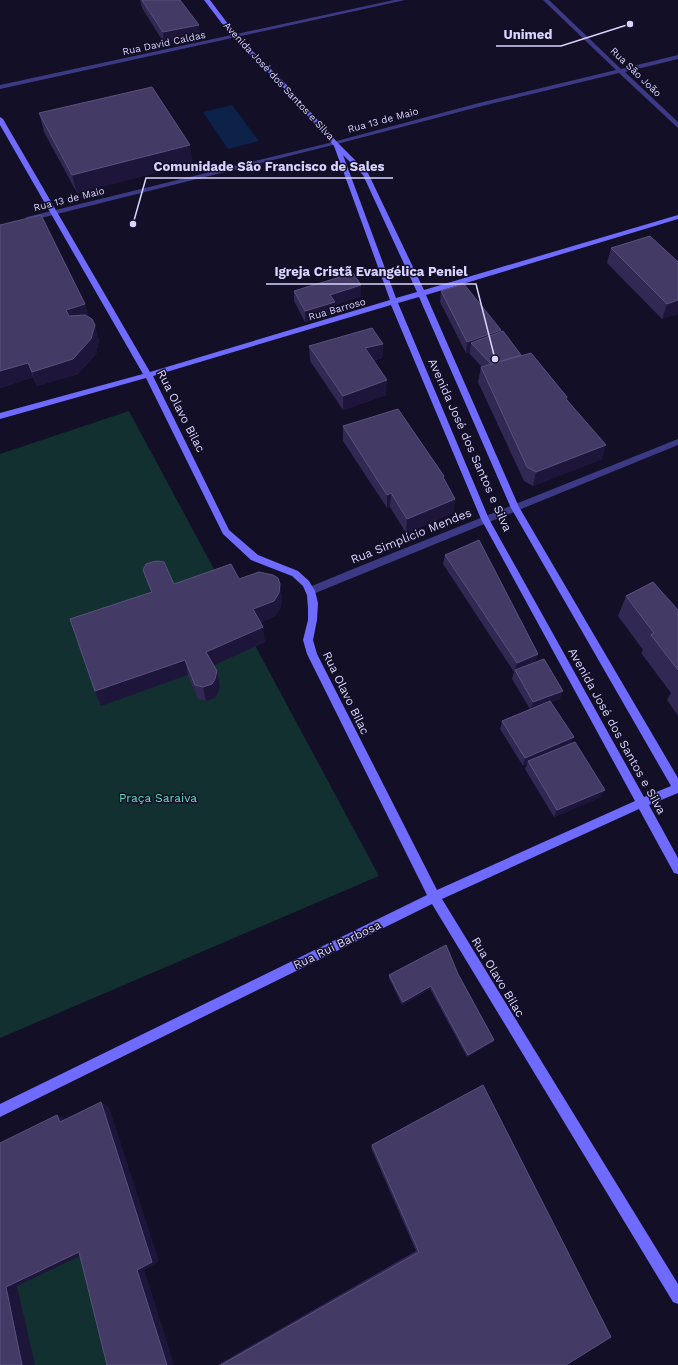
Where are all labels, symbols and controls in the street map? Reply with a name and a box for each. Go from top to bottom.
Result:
street label: Avenida José dos Santos e Silva [222,20,337,142]
callout: Unimed [496,21,561,46]
text: Unimed [504,27,552,42]
street label: Rua David Caldas [121,29,207,57]
street label: Rua São João [608,45,664,99]
street label: Rua 13 de Maio [346,105,420,135]
callout: Comunidade São Francisco de Sales [146,153,393,178]
text: Comunidade São Francisco de Sales [154,159,384,174]
street label: Rua 13 de Maio [32,185,106,213]
callout: Igreja Cristã Evangélica Peniel [266,259,476,284]
text: Igreja Cristã Evangélica Peniel [274,264,468,279]
street label: Rua Barroso [307,296,367,322]
street label: Avenida José dos Santos e Silva [425,356,515,534]
street label: Rua Olavo Bilac [154,367,208,455]
street label: Rua Simplício Mendes [349,505,473,567]
street label: Avenida José dos Santos e Silva [565,645,669,817]
street label: Rua Olavo Bilac [320,649,372,737]
park label: Praça Saraiva [119,791,197,805]
street label: Rua Rui Barbosa [291,918,383,972]
street label: Rua Olavo Bilac [469,934,528,1020]

